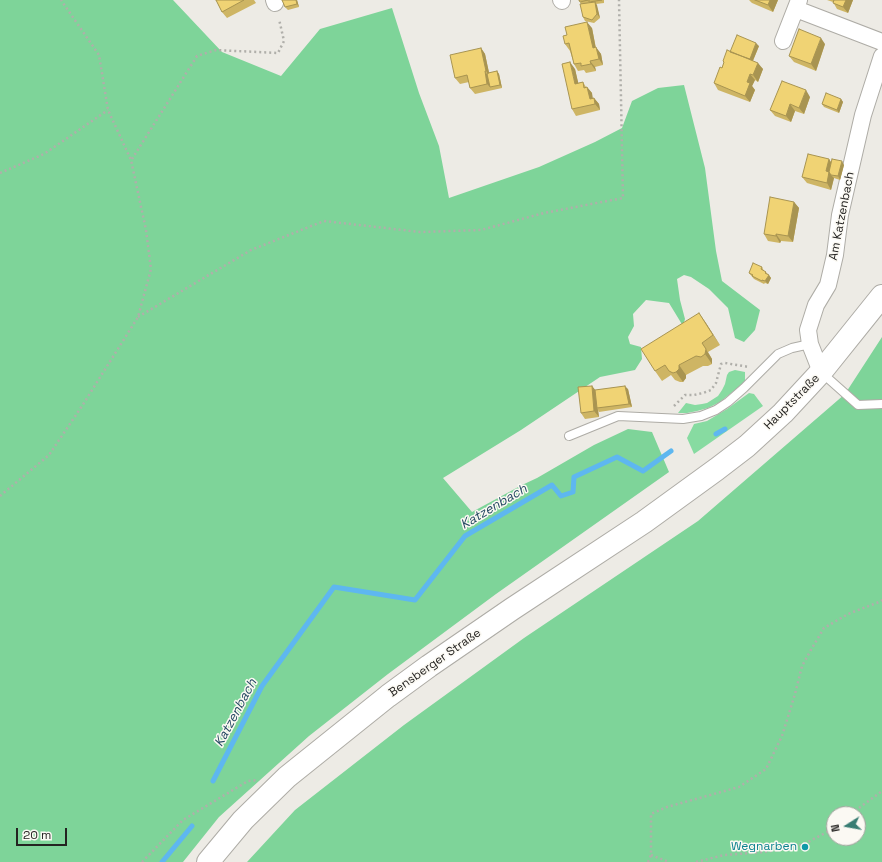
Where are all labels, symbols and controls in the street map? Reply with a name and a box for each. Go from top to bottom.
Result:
street label: Am Katzenbach [826,171,858,261]
street label: Hauptstraße [761,371,823,433]
water label: Katzenbach [458,481,530,533]
street label: Bensberger Straße [386,626,484,700]
water label: Katzenbach [212,676,260,750]
north arrow [826,806,866,846]
scale bar [18,820,69,846]
text: N [828,823,843,833]
text: 20 m [23,827,51,843]
place label: Wegnarben [731,840,797,854]
marker: Wegnarben [800,842,810,852]

